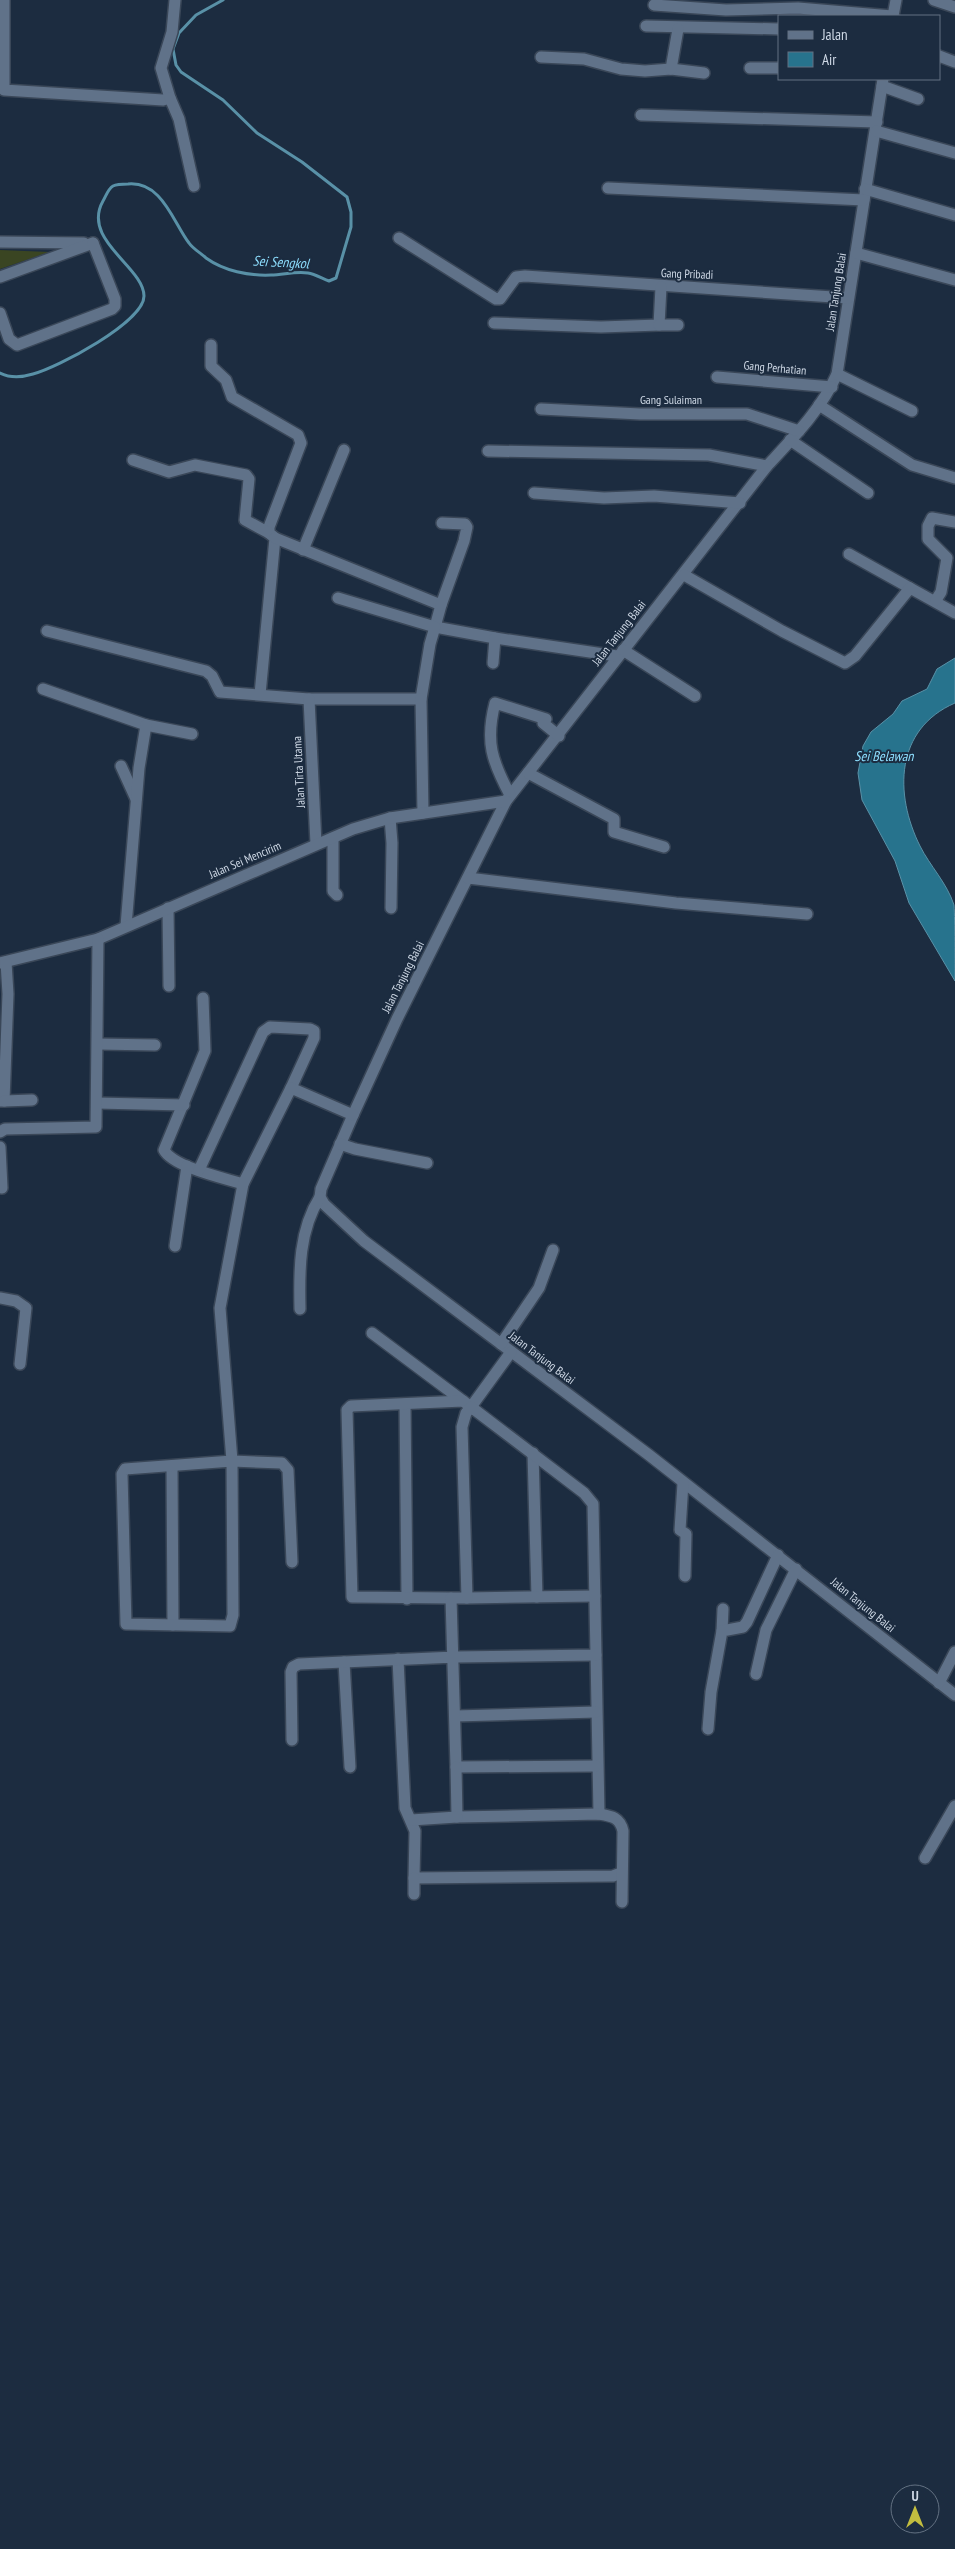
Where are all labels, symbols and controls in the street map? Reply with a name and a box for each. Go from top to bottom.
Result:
legend [778,15,940,80]
text: Jalan [821,25,848,44]
text: Air [822,50,837,69]
water label: Sei Sengkol [252,252,311,273]
street label: Jalan Tanjung Balai [822,252,849,333]
street label: Gang Pribadi [661,265,714,282]
street label: Gang Perhatian [743,357,807,378]
street label: Gang Sulaiman [640,392,702,407]
street label: Jalan Tanjung Balai [588,597,649,669]
street label: Jalan Tirta Utama [289,736,308,809]
water label: Sei Belawan [854,747,914,765]
street label: Jalan Sei Mencirim [206,838,283,882]
street label: Jalan Tanjung Balai [378,938,427,1016]
street label: Jalan Tanjung Balai [506,1327,578,1387]
street label: Jalan Tanjung Balai [827,1573,899,1635]
north arrow [890,2484,940,2534]
text: U [911,2487,919,2505]

